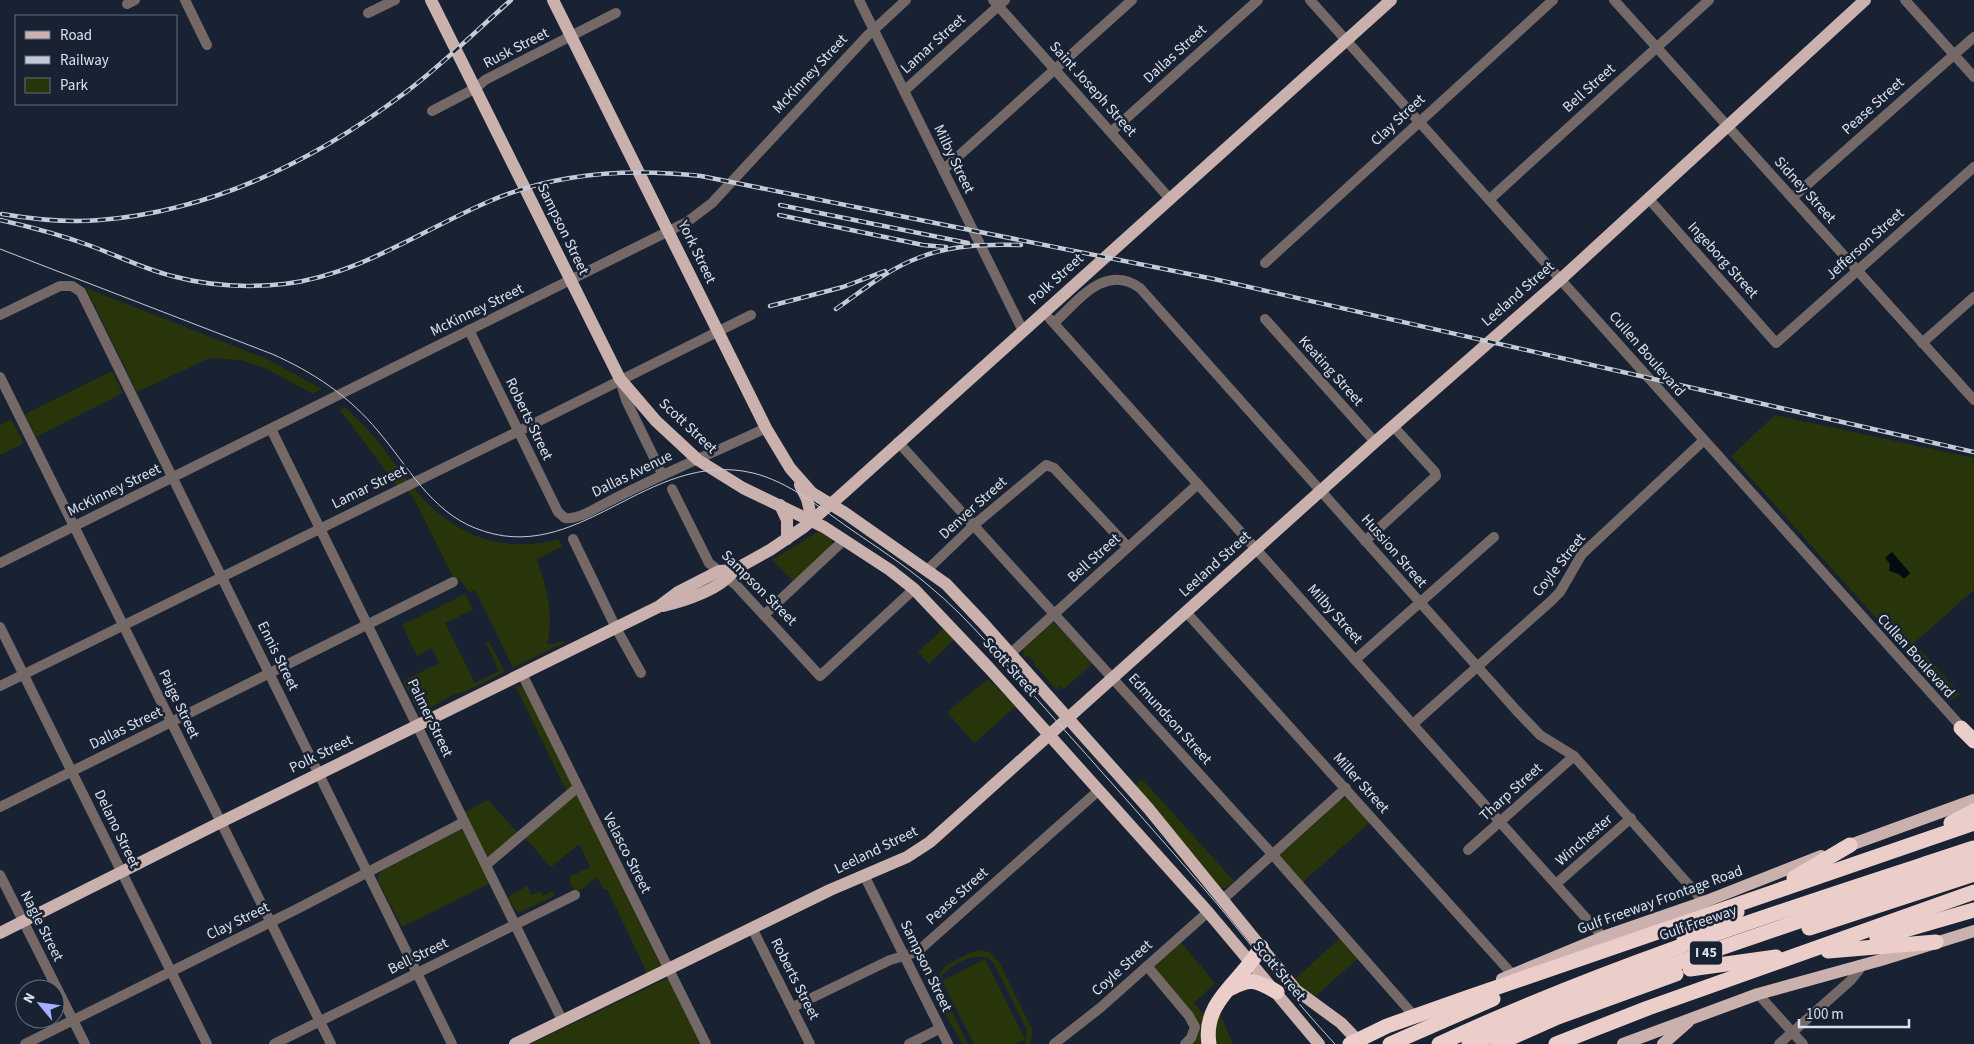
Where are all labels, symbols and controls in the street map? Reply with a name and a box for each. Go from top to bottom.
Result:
street label: Lamar Street [896,9,970,79]
legend [15,15,178,105]
street label: Dallas Street [1139,20,1211,88]
street label: Rusk Street [480,23,552,73]
text: Road [60,25,92,46]
street label: McKinney Street [768,30,852,118]
street label: Saint Joseph Street [1045,37,1141,141]
text: Railway [60,50,109,71]
street label: Bell Street [1558,59,1620,117]
street label: Pease Street [1837,72,1909,140]
text: Park [60,75,89,96]
street label: Clay Street [1366,89,1430,151]
street label: Milby Street [928,121,980,197]
street label: Sidney Street [1769,152,1841,228]
street label: Sampson Street [532,180,594,278]
street label: Jefferson Street [1821,203,1909,285]
street label: York Street [672,216,721,287]
street label: Ingeborg Street [1683,217,1763,303]
street label: Polk Street [1024,248,1088,310]
street label: Leeland Street [1477,256,1559,332]
street label: McKinney Street [427,278,527,342]
street label: Cullen Boulevard [1604,307,1690,401]
street label: Keating Street [1294,331,1368,411]
street label: Roberts Street [500,374,558,464]
street label: Scott Street [654,393,722,459]
street label: Dallas Avenue [588,445,676,503]
street label: McKinney Street [64,458,164,522]
street label: Lamar Street [328,460,410,514]
street label: Denver Street [934,472,1012,544]
street label: Hussion Street [1356,510,1432,592]
street label: Leeland Street [1174,526,1256,602]
street label: Bell Street [1063,529,1125,587]
street label: Coyle Street [1527,529,1591,601]
street label: Sampson Street [716,545,802,631]
street label: Milby Street [1302,579,1368,649]
street label: Cullen Boulevard [1872,609,1960,703]
street label: Ennis Street [252,618,304,694]
street label: Scott Street [978,633,1042,701]
street label: Paige Street [153,666,205,742]
street label: Edmundson Street [1123,669,1217,769]
street label: Palmer Street [402,675,458,761]
street label: Dallas Street [86,701,166,755]
street label: Polk Street [286,730,356,778]
street label: Miller Street [1328,748,1394,818]
street label: Tharp Street [1475,758,1547,826]
street label: Delano Street [89,786,145,872]
street label: Velasco Street [598,809,656,897]
street label: Winchester [1551,809,1618,871]
street label: Leeland Street [831,821,921,879]
street label: Pease Street [921,862,993,930]
street label: Gulf Freeway Frontage Road [1575,862,1745,938]
street label: Nagle Street [15,887,69,965]
street label: Clay Street [203,897,273,945]
street label: Gulf Freeway [1657,901,1739,945]
street label: Sampson Street [895,917,957,1015]
street label: Bell Street [384,932,452,980]
street label: Roberts Street [765,934,825,1024]
street label: Coyle Street [1087,935,1157,1001]
street label: Scott Street [1248,936,1310,1006]
road number: I 45 [1690,941,1722,964]
north arrow [15,979,65,1029]
text: N [19,989,41,1007]
scale bar [1799,996,1909,1028]
text: 100 m [1806,1004,1844,1025]

